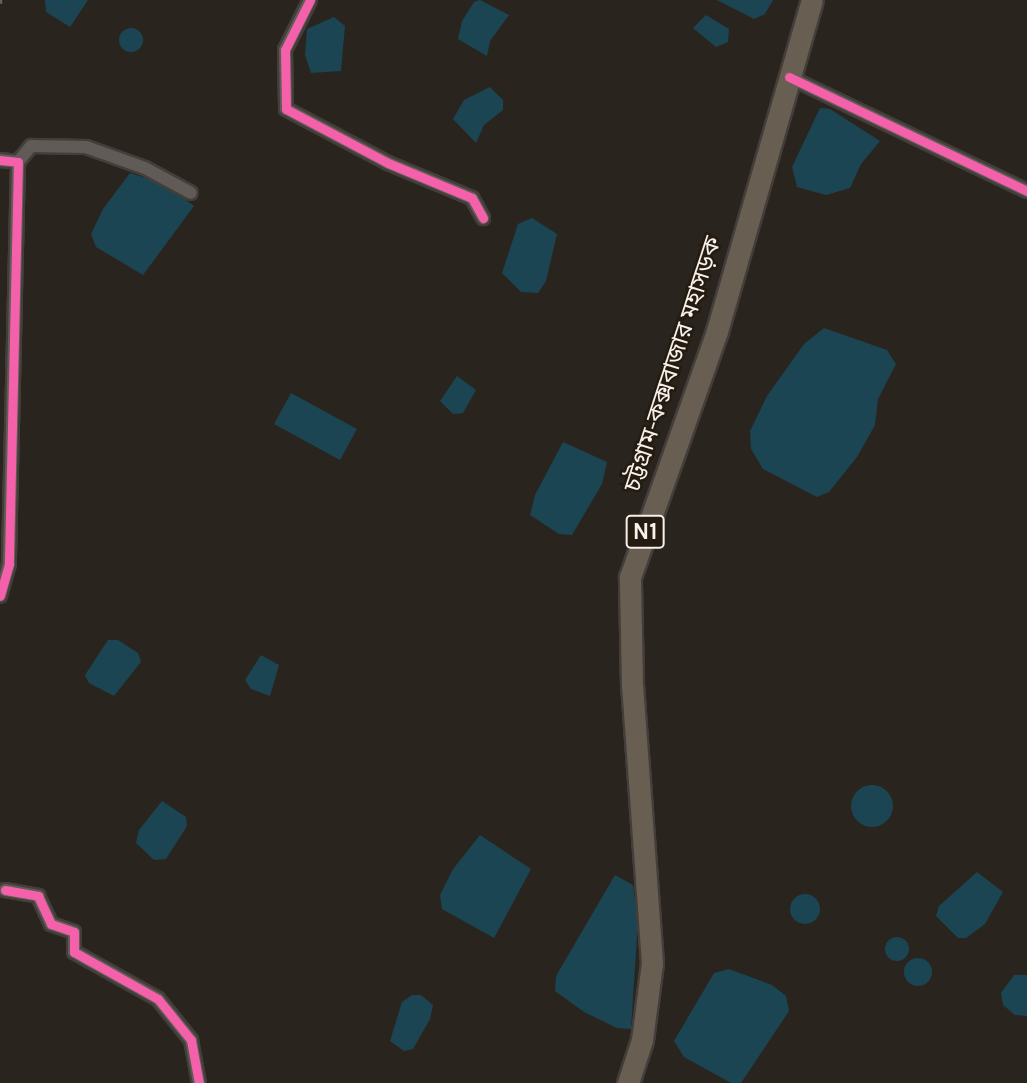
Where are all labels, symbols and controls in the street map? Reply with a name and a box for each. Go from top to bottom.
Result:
street label: চট্টগ্রাম-কক্সবাজার মহাসড়ক [618,233,728,495]
road number: N1 [624,512,666,552]

